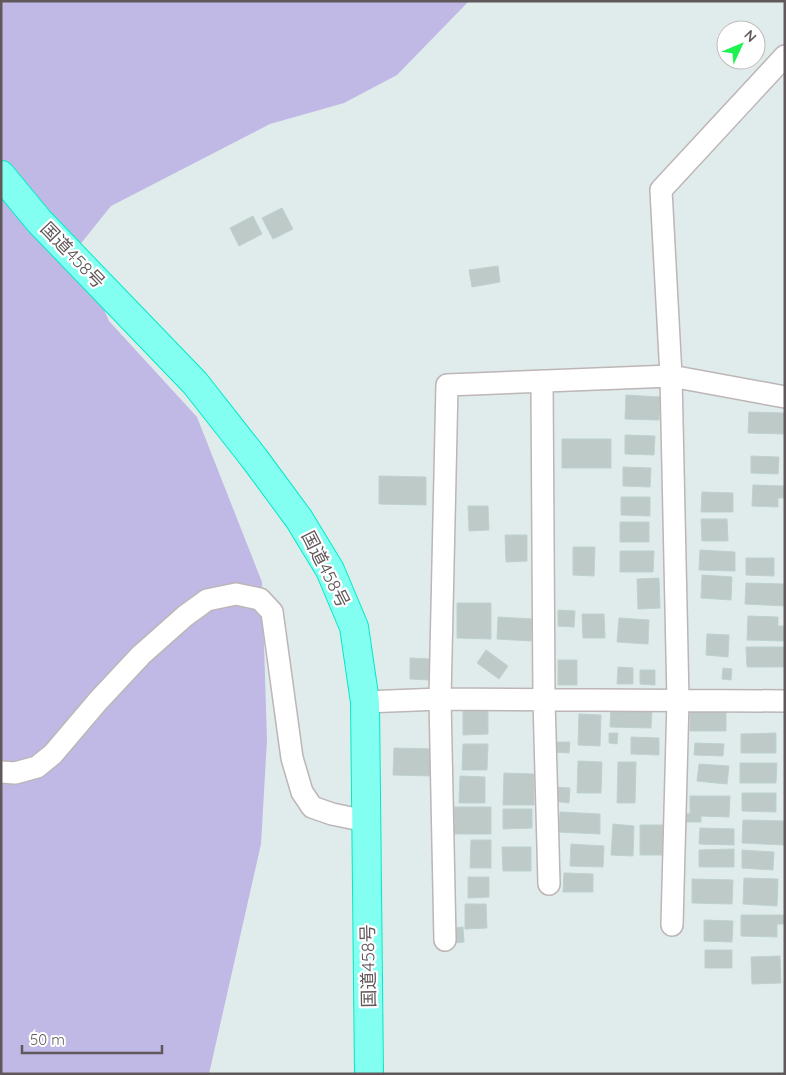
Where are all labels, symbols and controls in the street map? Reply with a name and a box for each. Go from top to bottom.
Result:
north arrow [716,20,766,70]
text: N [740,26,760,46]
street label: 国道458号 [36,217,110,293]
street label: 国道458号 [297,527,355,611]
street label: 国道458号 [356,924,380,1008]
scale bar [22,1022,162,1054]
text: 50 m [30,1030,65,1049]

